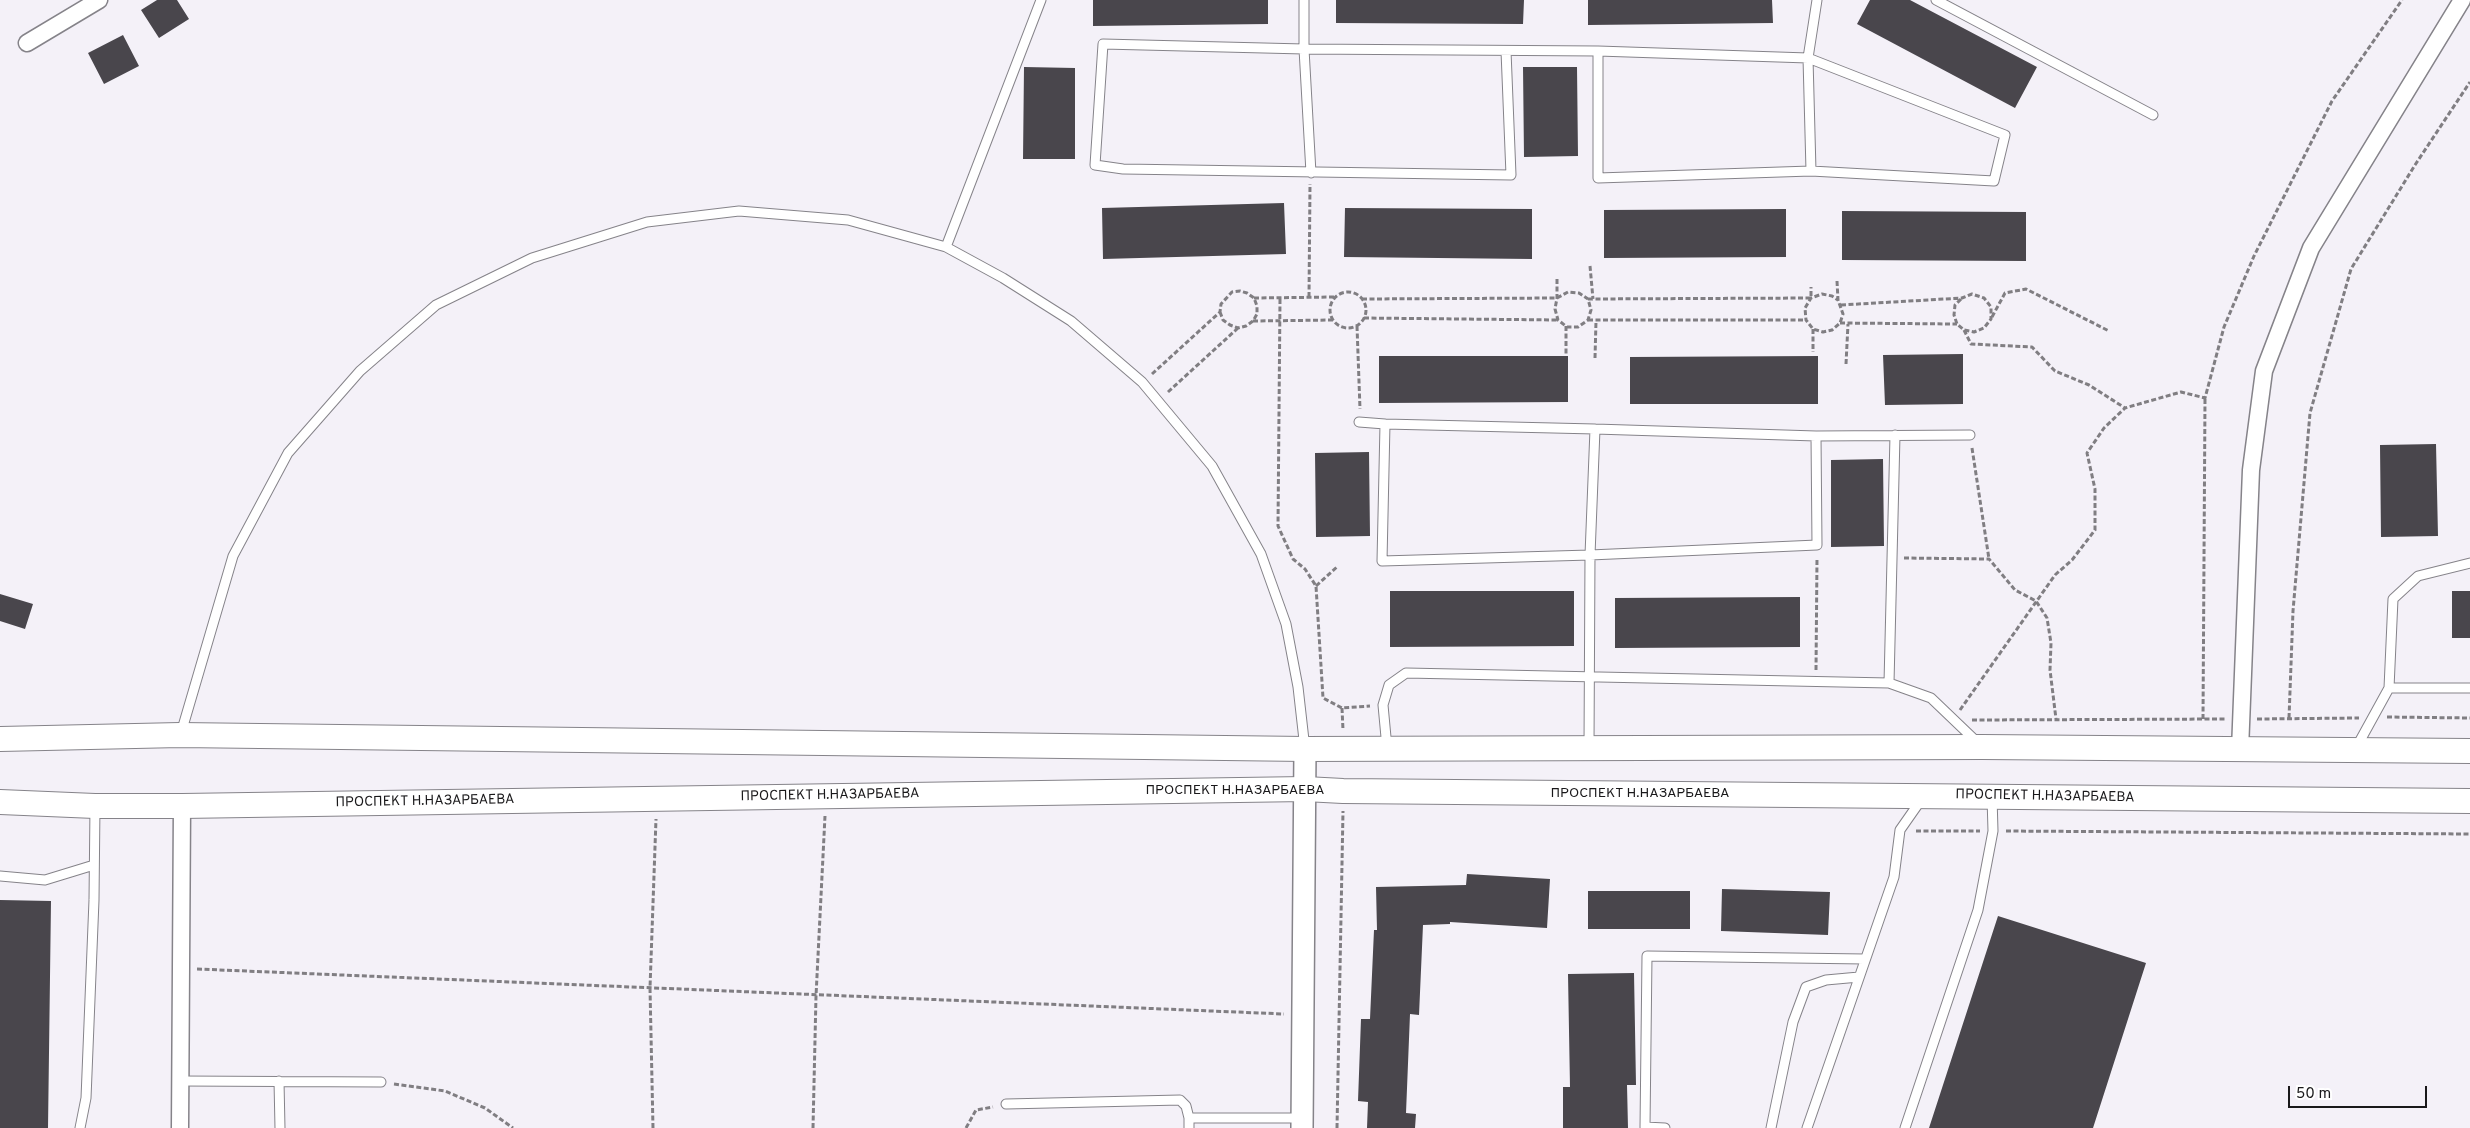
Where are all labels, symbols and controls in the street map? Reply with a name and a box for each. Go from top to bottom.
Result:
street label: ПРОСПЕКТ Н.НАЗАРБАЕВА [1145,783,1325,799]
street label: ПРОСПЕКТ Н.НАЗАРБАЕВА [740,786,920,806]
street label: ПРОСПЕКТ Н.НАЗАРБАЕВА [1550,786,1730,802]
street label: ПРОСПЕКТ Н.НАЗАРБАЕВА [1955,787,2135,807]
street label: ПРОСПЕКТ Н.НАЗАРБАЕВА [335,792,515,812]
scale bar [2290,1076,2429,1108]
text: 50 m [2296,1085,2331,1104]

